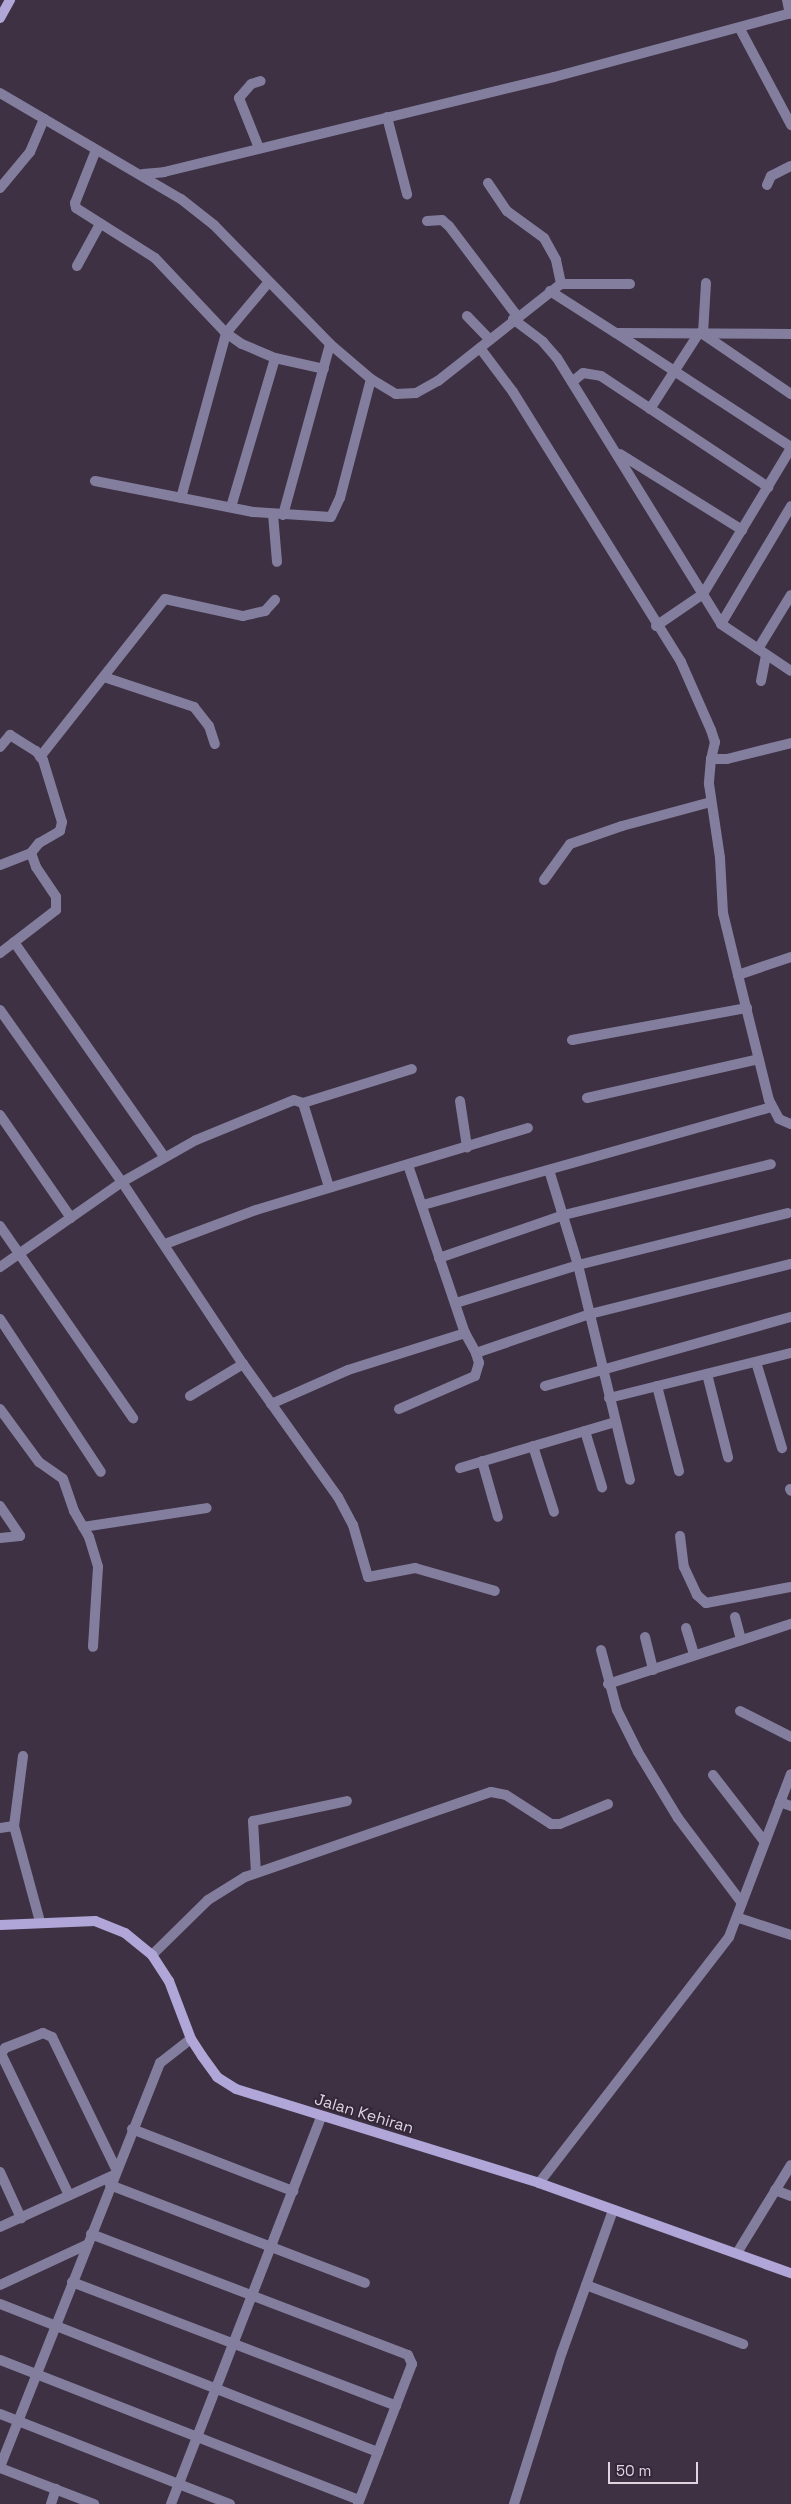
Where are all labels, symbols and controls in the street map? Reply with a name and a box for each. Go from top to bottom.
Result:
street label: Jalan Kehiran [312,2090,416,2138]
scale bar [611,2452,701,2484]
text: 50 m [616,2461,651,2480]

